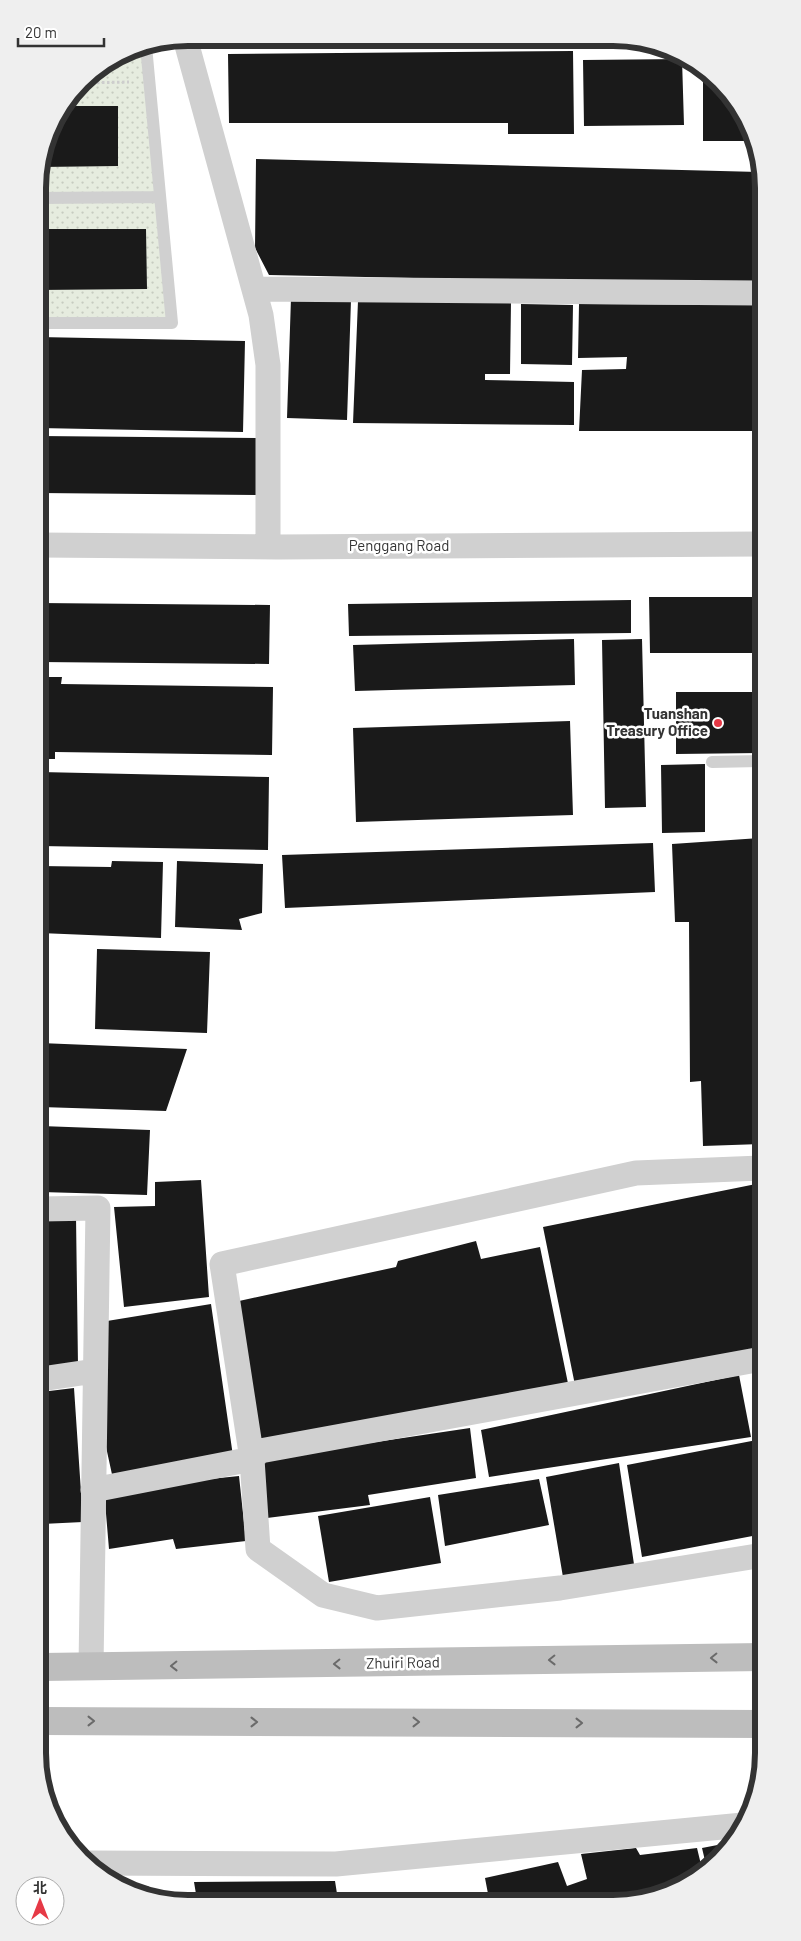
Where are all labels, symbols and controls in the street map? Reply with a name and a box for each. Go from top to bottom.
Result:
scale bar [18,15,104,47]
text: 20 m [25,23,57,41]
street label: Penggang Road [349,536,449,554]
place label: Tuanshan Treasury Office [606,704,708,739]
marker: Tuanshan Treasury Office [712,717,724,729]
street label: Zhuiri Road [366,1652,440,1672]
one-way arrow [710,1653,718,1663]
one-way arrow [547,1655,555,1666]
one-way arrow [332,1658,340,1669]
one-way arrow [170,1661,178,1671]
one-way arrow [88,1716,95,1726]
one-way arrow [250,1717,258,1727]
one-way arrow [412,1717,420,1727]
one-way arrow [575,1718,583,1728]
north arrow [15,1876,65,1926]
text: 北 [33,1879,47,1896]

